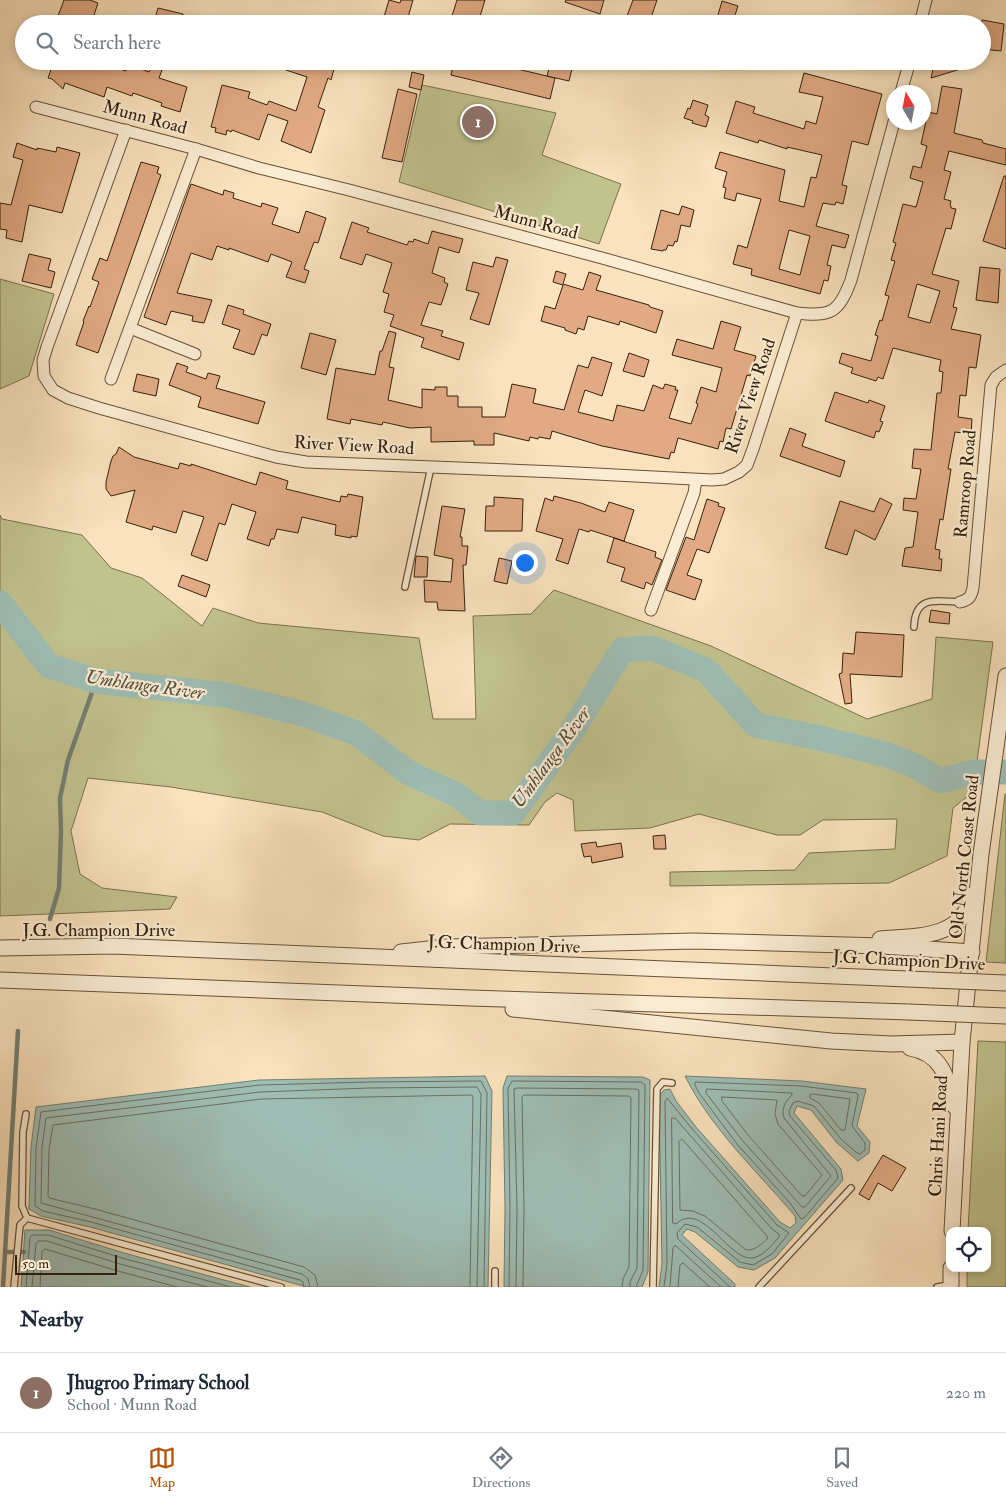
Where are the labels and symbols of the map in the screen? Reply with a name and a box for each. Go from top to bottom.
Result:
north arrow [886,85,931,130]
street label: Munn Road [100,95,190,140]
pin: 1 [462,103,494,141]
street label: Munn Road [491,200,581,245]
street label: River View Road [720,335,781,457]
street label: Ramroop Road [949,429,982,539]
street label: River View Road [293,431,415,460]
your location [512,550,538,576]
water label: Umhlanga River [84,665,207,705]
water label: Umhlanga River [506,701,596,813]
street label: Old North Coast Road [944,774,985,940]
street label: J.G. Champion Drive [22,919,176,942]
street label: J.G. Champion Drive [426,930,581,959]
street label: J.G. Champion Drive [831,945,986,976]
street label: Chris Hani Road [924,1075,953,1197]
scale bar [15,1252,118,1275]

